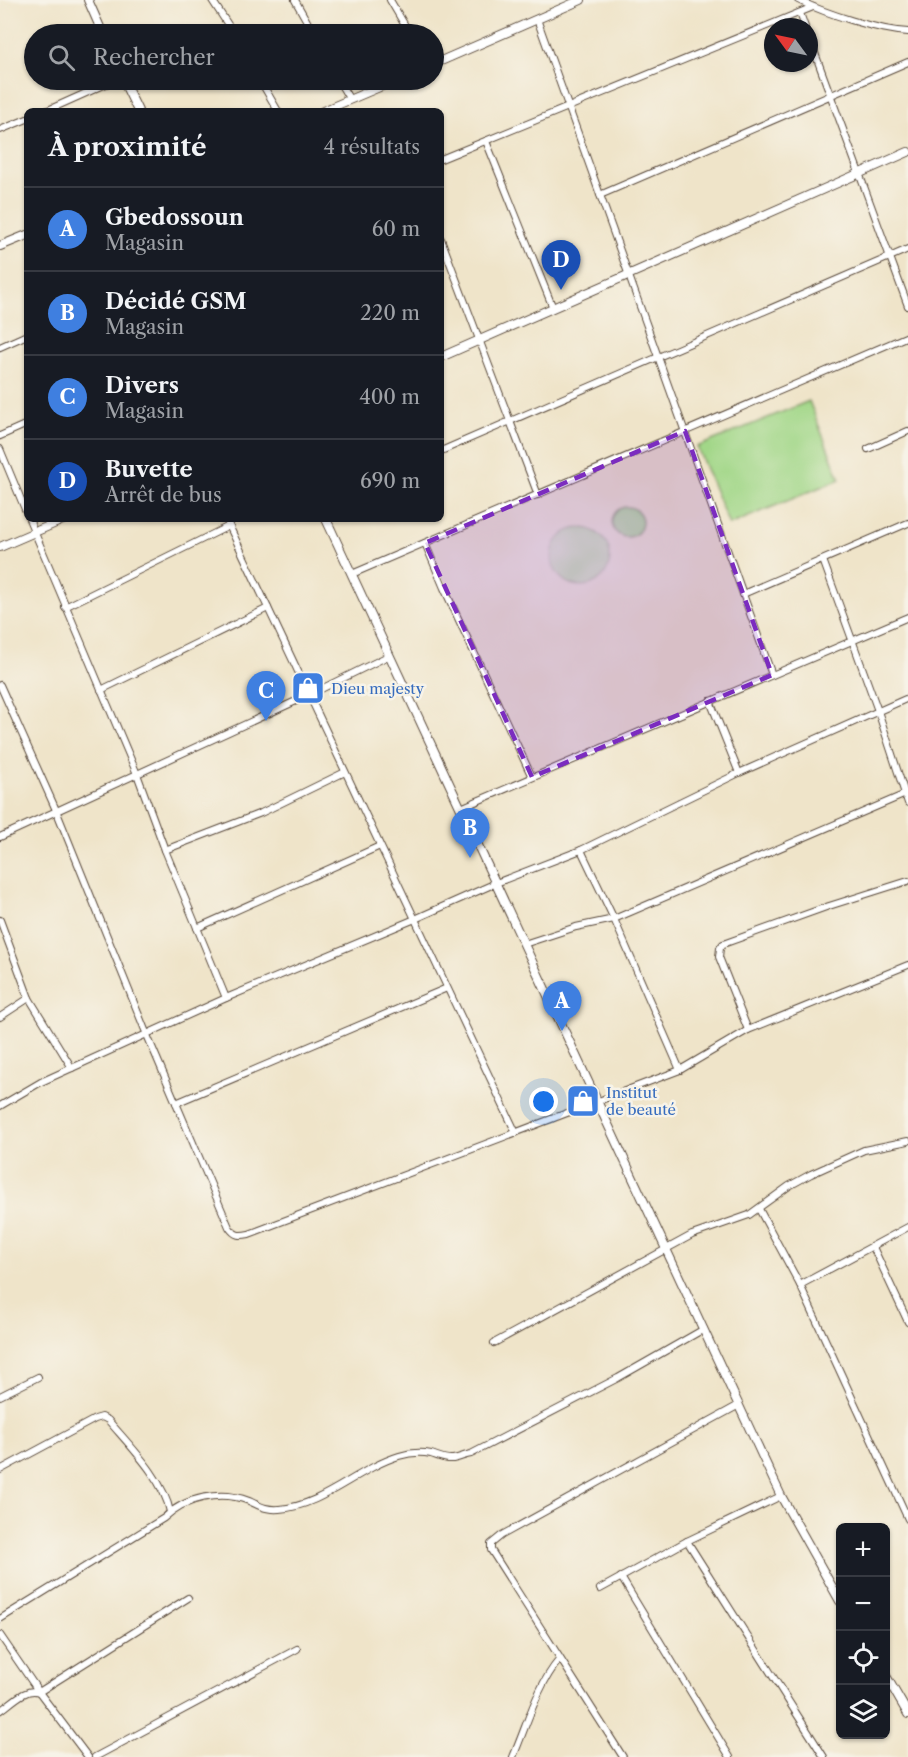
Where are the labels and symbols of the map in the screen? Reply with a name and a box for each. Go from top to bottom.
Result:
north arrow [764,18,818,72]
pin: D [542,240,580,290]
shop icon: Dieu majesty [290,670,326,706]
pin: C [246,672,286,721]
place label: Dieu majesty [331,679,425,698]
pin: B [450,808,490,858]
pin: A [542,982,582,1031]
shop icon: Institut de beauté [565,1083,601,1119]
place label: Institut de beauté [606,1083,676,1119]
your location [529,1087,558,1116]

